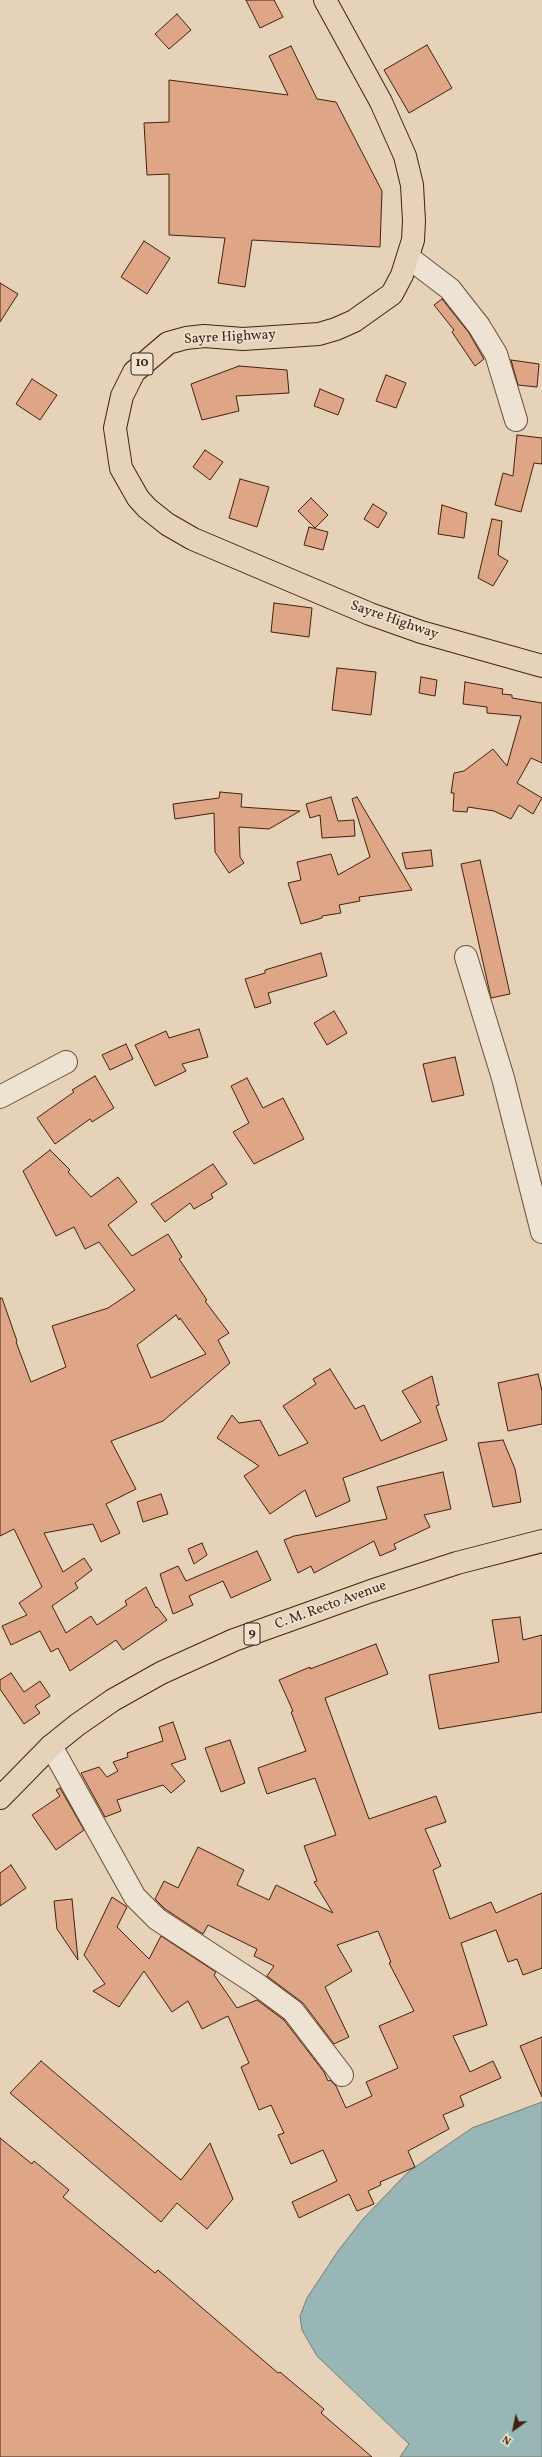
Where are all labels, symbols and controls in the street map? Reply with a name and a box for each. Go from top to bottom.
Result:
street label: Sayre Highway [184,327,276,349]
road number: 10 [131,353,153,375]
street label: Sayre Highway [348,598,440,644]
street label: C. M. Recto Avenue [273,1578,389,1634]
road number: 9 [244,1623,260,1645]
north arrow [494,2409,534,2449]
text: N [500,2431,515,2448]

